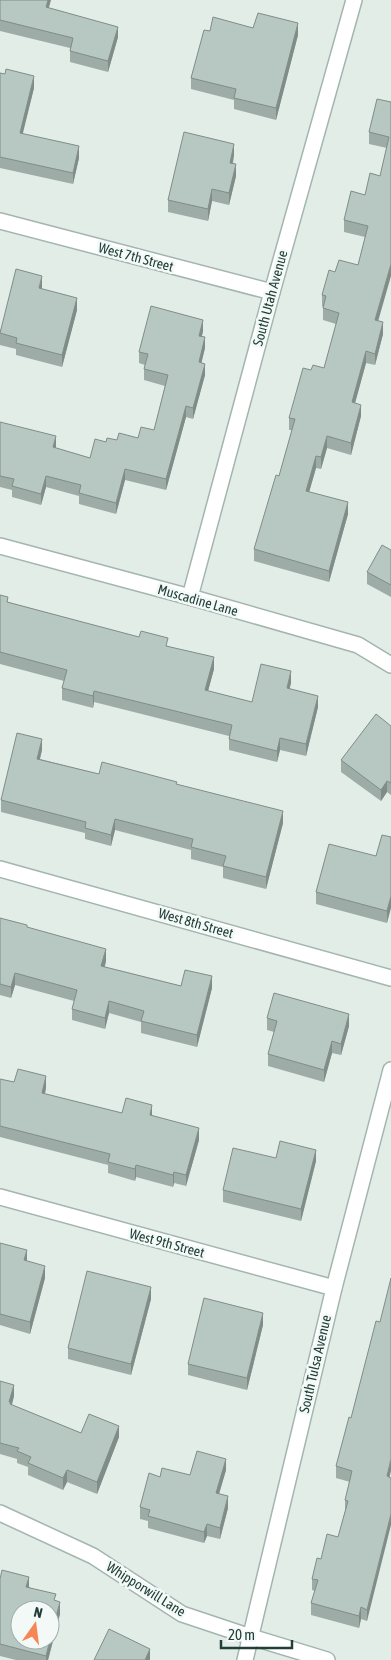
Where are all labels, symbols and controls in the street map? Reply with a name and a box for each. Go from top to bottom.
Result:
street label: West 7th Street [97,239,175,275]
street label: South Utah Avenue [250,248,290,348]
street label: Muscadine Lane [156,581,240,619]
street label: West 8th Street [157,905,235,941]
street label: West 9th Street [128,1225,206,1261]
street label: South Tulsa Avenue [296,1313,334,1415]
street label: Whipporwill Lane [104,1558,188,1620]
north arrow [10,1600,60,1650]
text: N [32,1604,44,1621]
scale bar [221,1618,292,1650]
text: 20 m [228,1626,255,1643]

